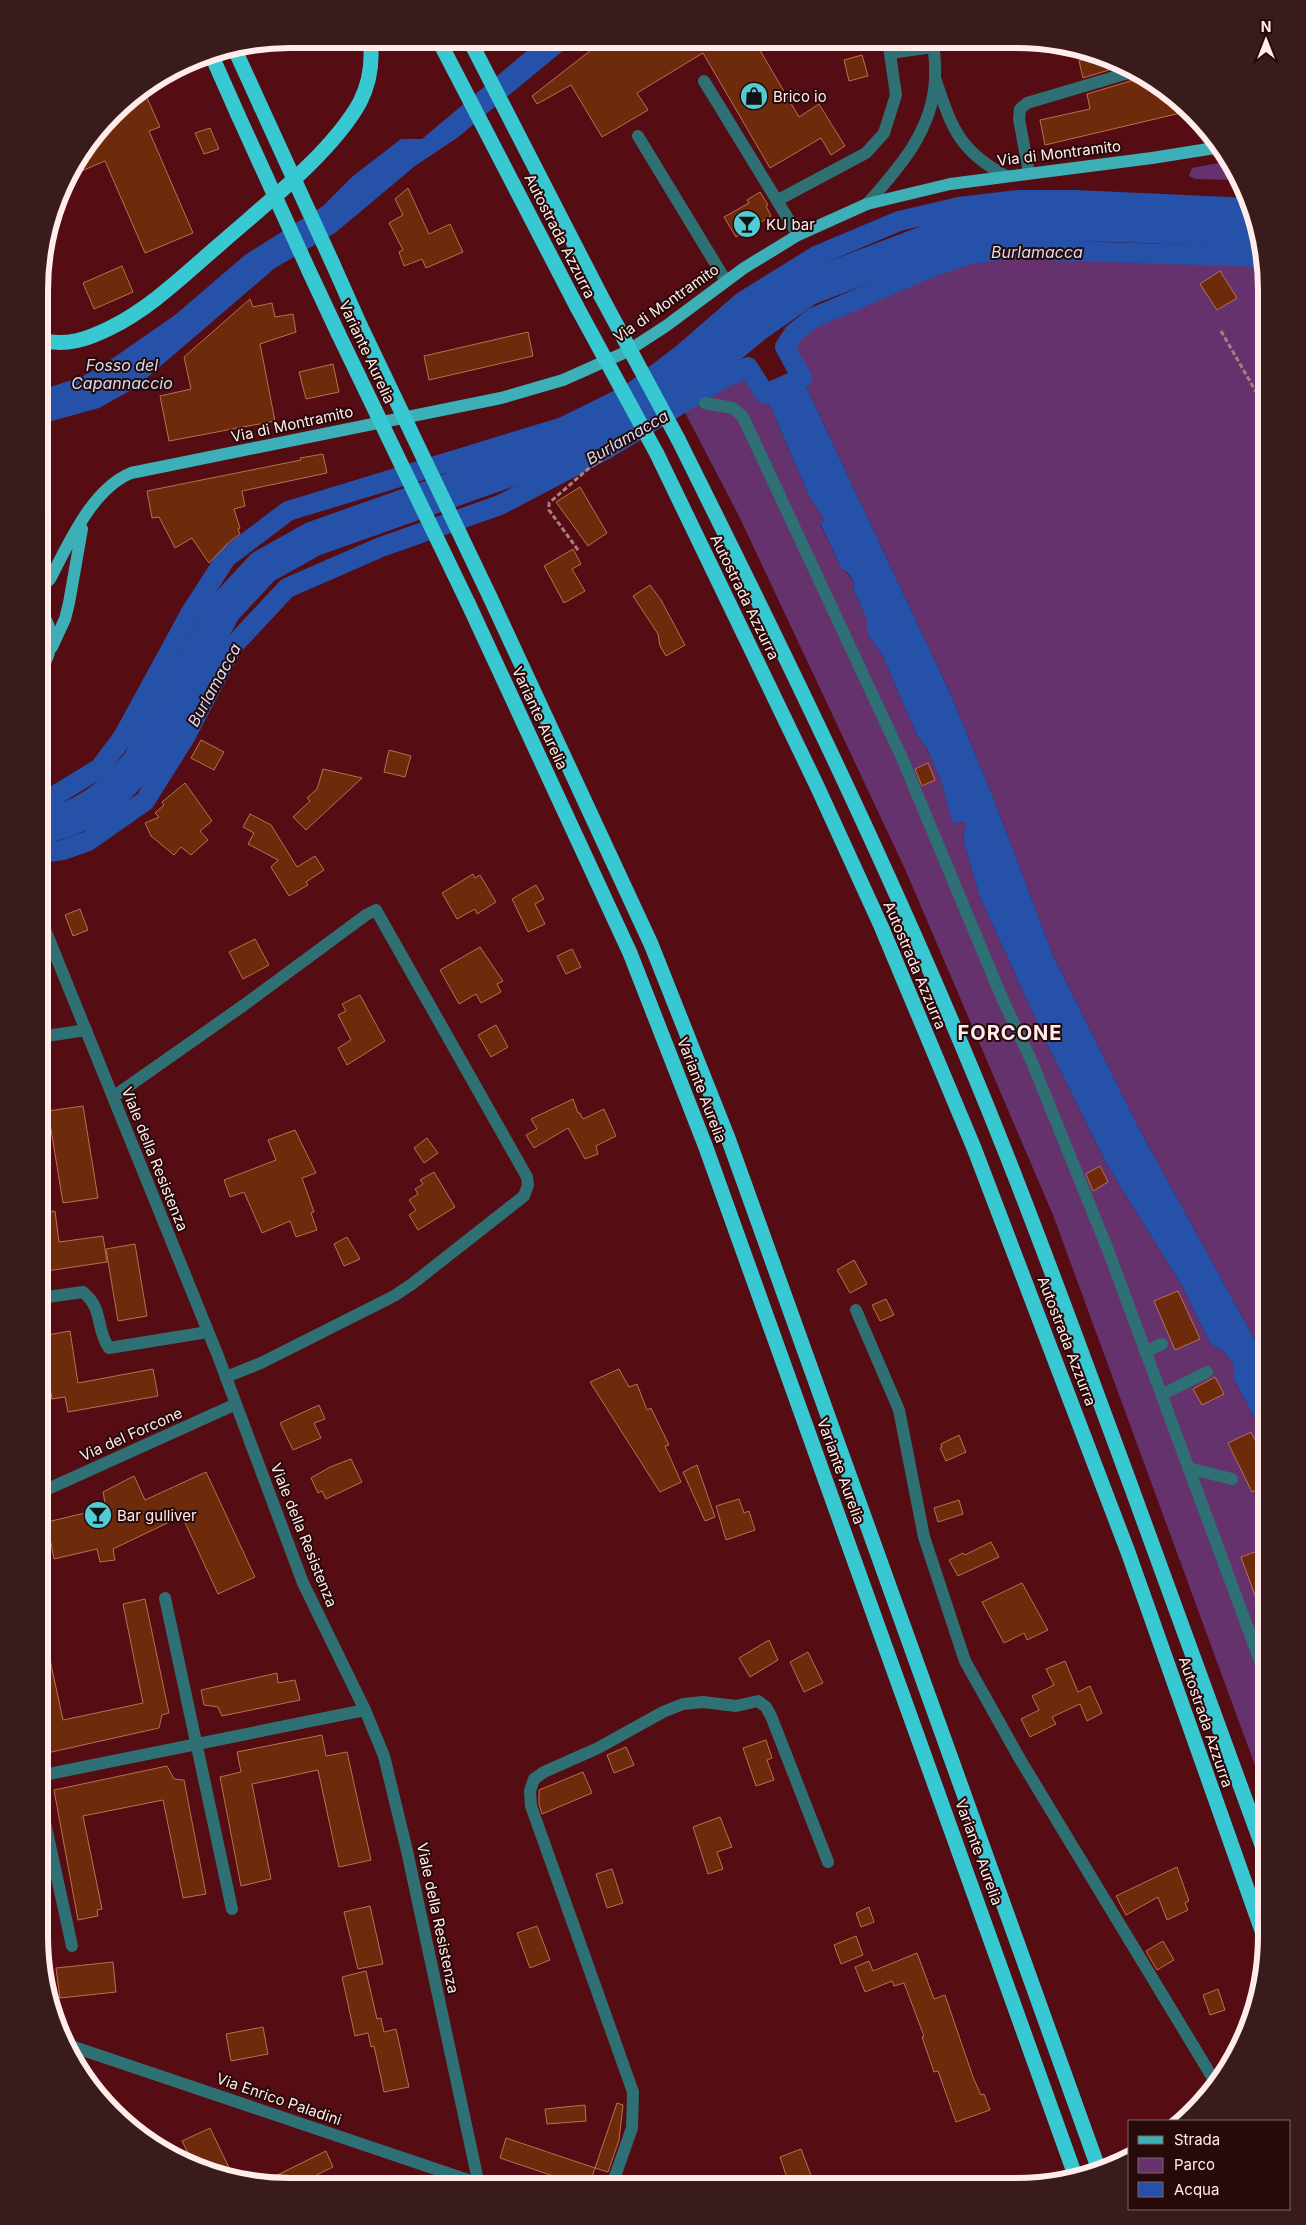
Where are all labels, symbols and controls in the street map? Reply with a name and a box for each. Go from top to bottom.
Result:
north arrow [1241,15,1291,65]
text: N [1261,18,1271,35]
shop icon: Brico io [739,81,769,111]
place label: Brico io [773,87,827,106]
street label: Via di Montramito [996,136,1122,170]
street label: Autostrada Azzurra [520,170,600,302]
bar icon: KU bar [732,209,762,239]
place label: KU bar [766,215,815,234]
water label: Burlamacca [991,242,1083,262]
street label: Via di Montramito [610,259,722,347]
street label: Variante Aurelia [335,297,399,407]
water label: Fosso del Capannaccio [71,355,173,393]
street label: Via di Montramito [229,402,355,446]
water label: Burlamacca [582,405,672,469]
street label: Autostrada Azzurra [706,531,784,663]
water label: Burlamacca [183,640,245,730]
street label: Variante Aurelia [508,663,572,773]
street label: Autostrada Azzurra [879,898,951,1032]
district label: FORCONE [958,1021,1062,1045]
street label: Variante Aurelia [673,1035,731,1145]
street label: Viale della Resistenza [117,1084,193,1234]
street label: Autostrada Azzurra [1034,1273,1100,1409]
street label: Via del Forcone [77,1403,185,1465]
street label: Variante Aurelia [813,1415,869,1527]
street label: Viale della Resistenza [266,1460,342,1610]
bar icon: Bar gulliver [83,1500,113,1530]
place label: Bar gulliver [117,1506,197,1525]
street label: Autostrada Azzurra [1175,1654,1237,1790]
street label: Variante Aurelia [951,1796,1007,1908]
street label: Viale della Resistenza [413,1841,463,1995]
street label: Via Enrico Paladini [214,2069,344,2129]
legend [1128,2120,1291,2210]
text: Strada [1174,2130,1220,2149]
text: Parco [1174,2155,1215,2174]
text: Acqua [1174,2180,1219,2199]

